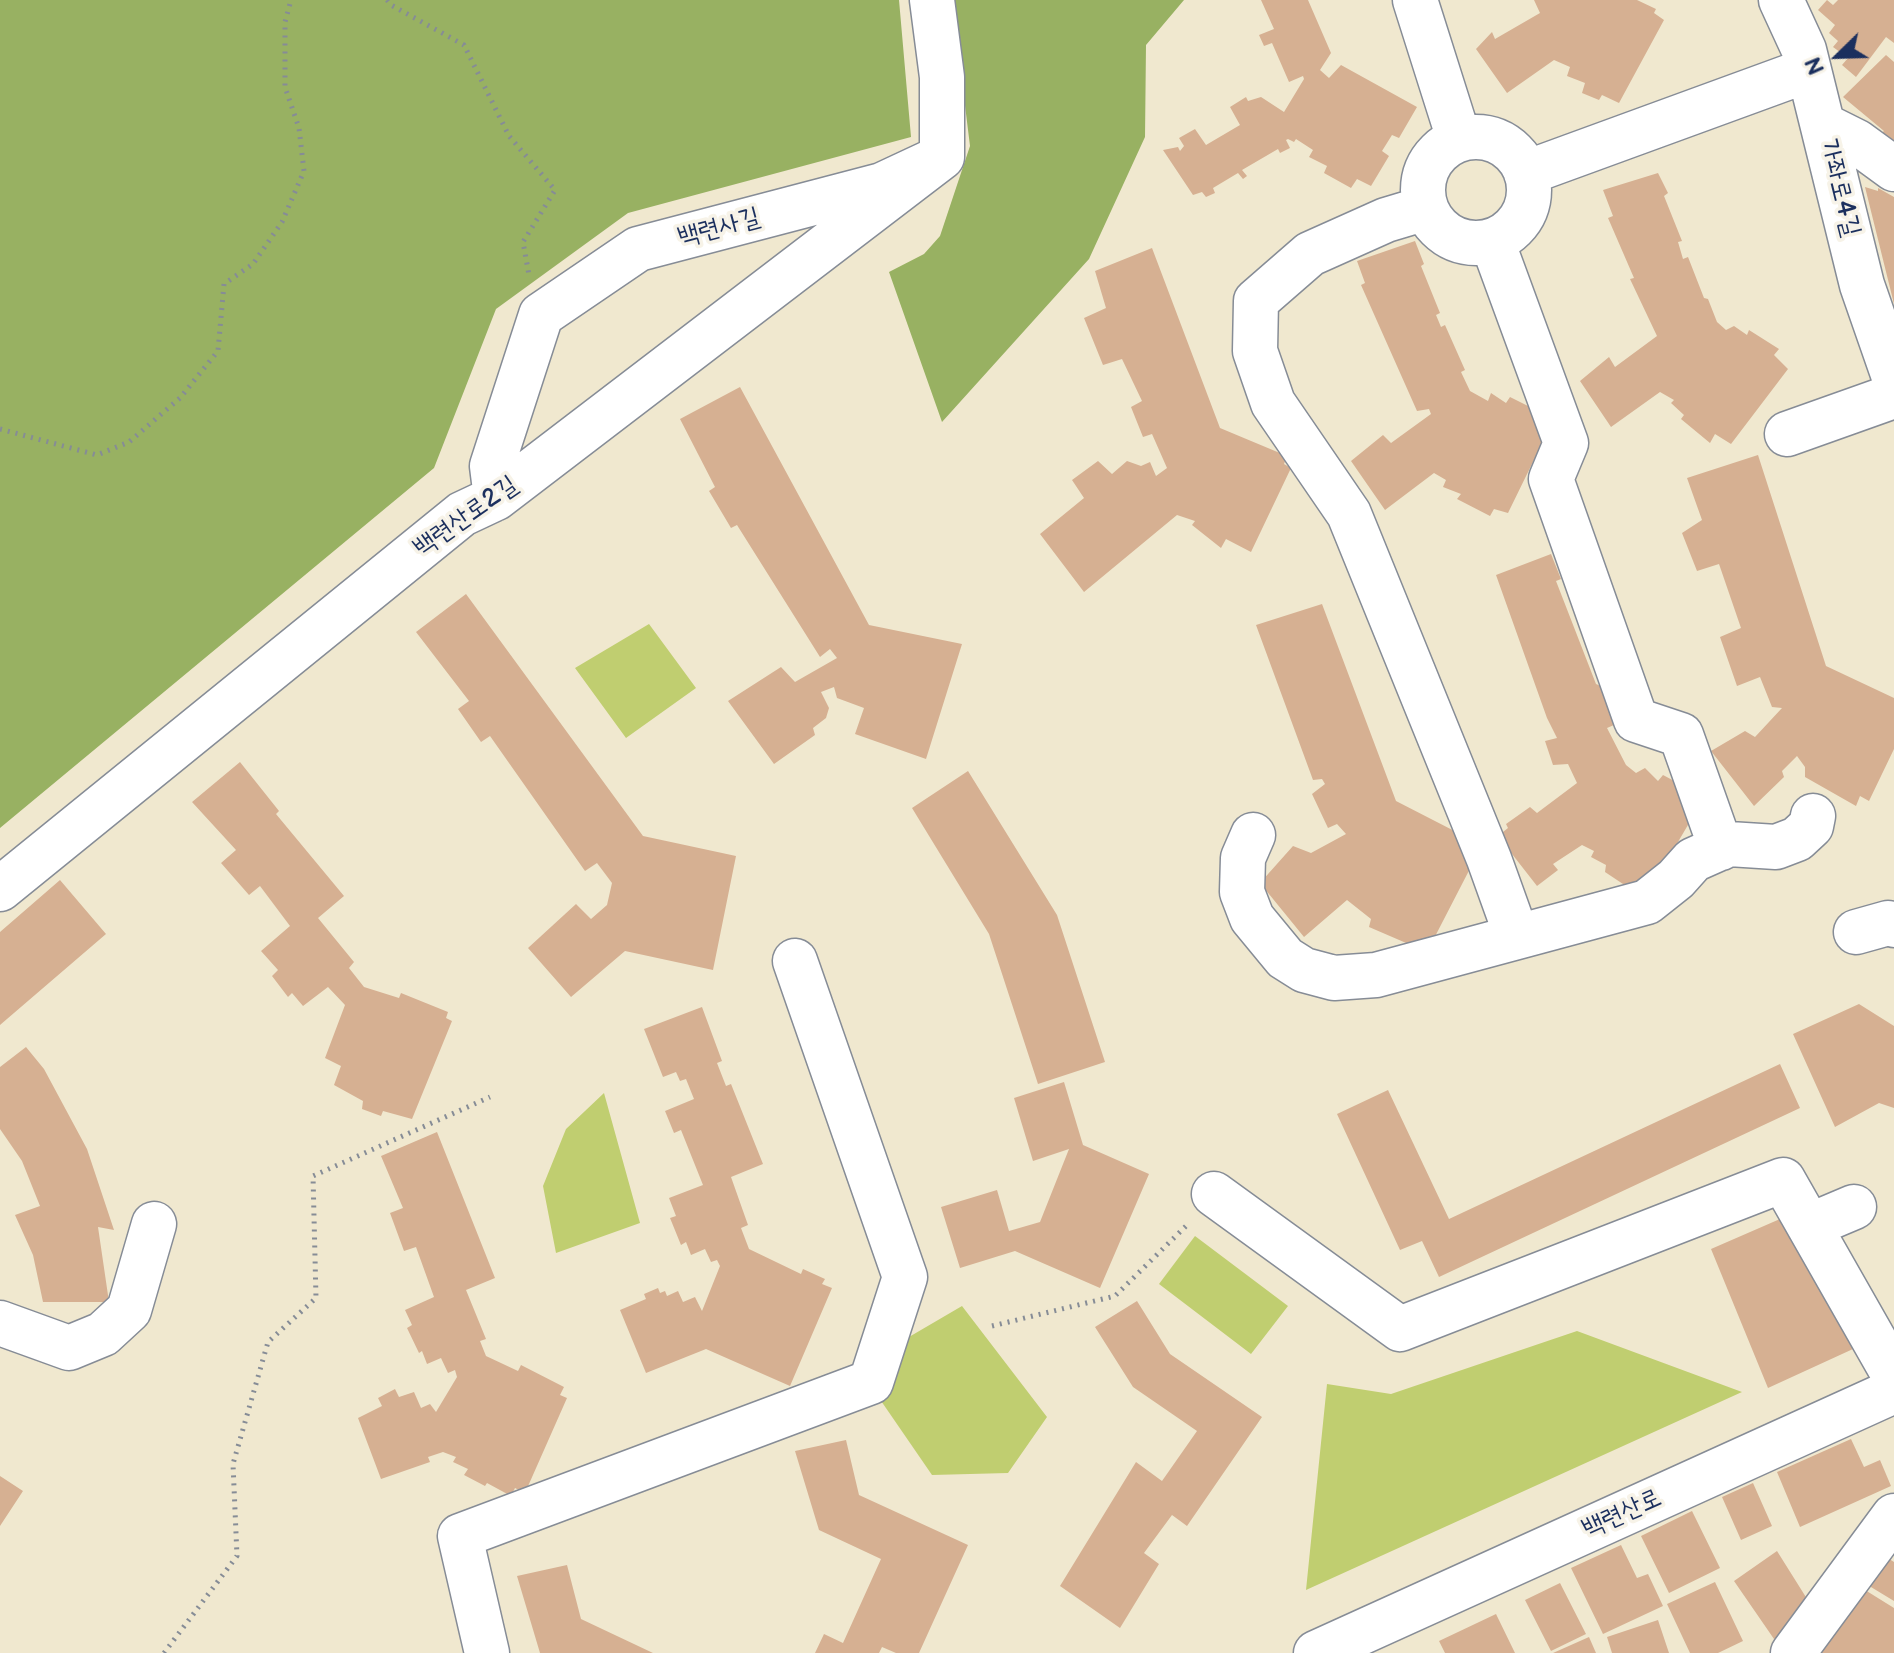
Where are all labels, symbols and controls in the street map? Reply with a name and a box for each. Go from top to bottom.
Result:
north arrow [1798,16,1878,96]
text: N [1800,53,1831,78]
street label: 가좌로4길 [1812,136,1866,240]
street label: 백련사길 [675,202,763,254]
street label: 백련산로2길 [408,470,524,564]
street label: 백련산로 [1577,1483,1667,1545]

